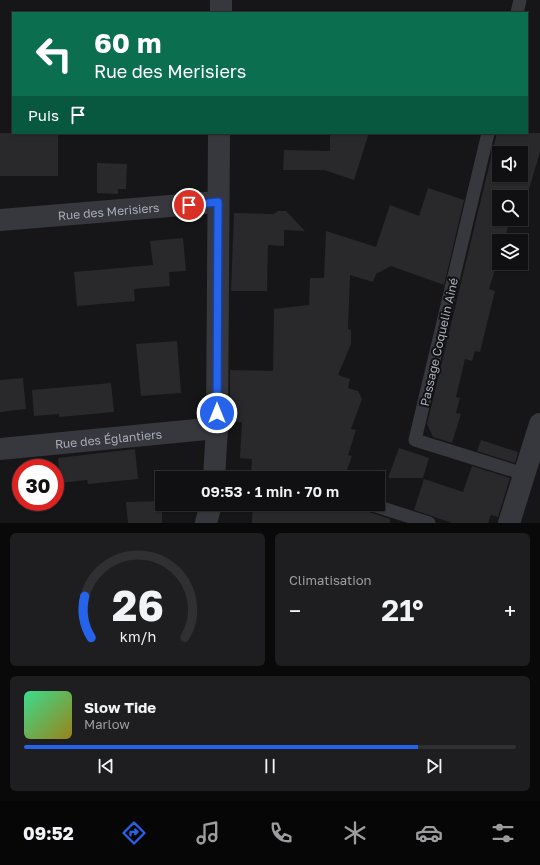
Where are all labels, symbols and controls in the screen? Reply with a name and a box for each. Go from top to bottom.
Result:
text: 60 m [94,26,161,59]
icon: left [28,28,80,80]
text: Rue des Merisiers [94,60,246,82]
icon: arrive [67,104,89,126]
text: Puis [28,106,59,124]
map controls [492,146,528,270]
button: sound [492,146,528,182]
pin [172,188,206,222]
button: search [492,190,528,226]
icon: arrive [178,194,200,216]
street label: Rue des Merisiers [57,199,160,223]
button: layers [492,234,528,270]
street label: Passage Coquelin Ainé [417,276,461,408]
position arrow [196,392,238,434]
street label: Rue des Églantiers [54,426,163,451]
speed limit sign: 30 [12,459,64,511]
text: 09:53 · 1 min · 70 m [201,482,339,500]
text: Climatisation [289,572,371,588]
text: 26 [112,579,163,629]
text: 21° [381,592,424,628]
text: − [289,597,301,624]
text: + [504,597,516,624]
text: km/h [119,627,156,644]
text: Slow Tide [84,698,156,716]
text: Marlow [84,716,130,732]
icon: previous [95,755,117,777]
icon: pause [259,755,281,777]
icon: next [423,755,445,777]
icon: directions [120,819,148,847]
icon: music [194,819,222,847]
icon: phone [267,819,295,847]
icon: climate [341,819,369,847]
icon: car [415,819,443,847]
icon: filters [489,819,517,847]
text: 09:52 [23,822,74,844]

